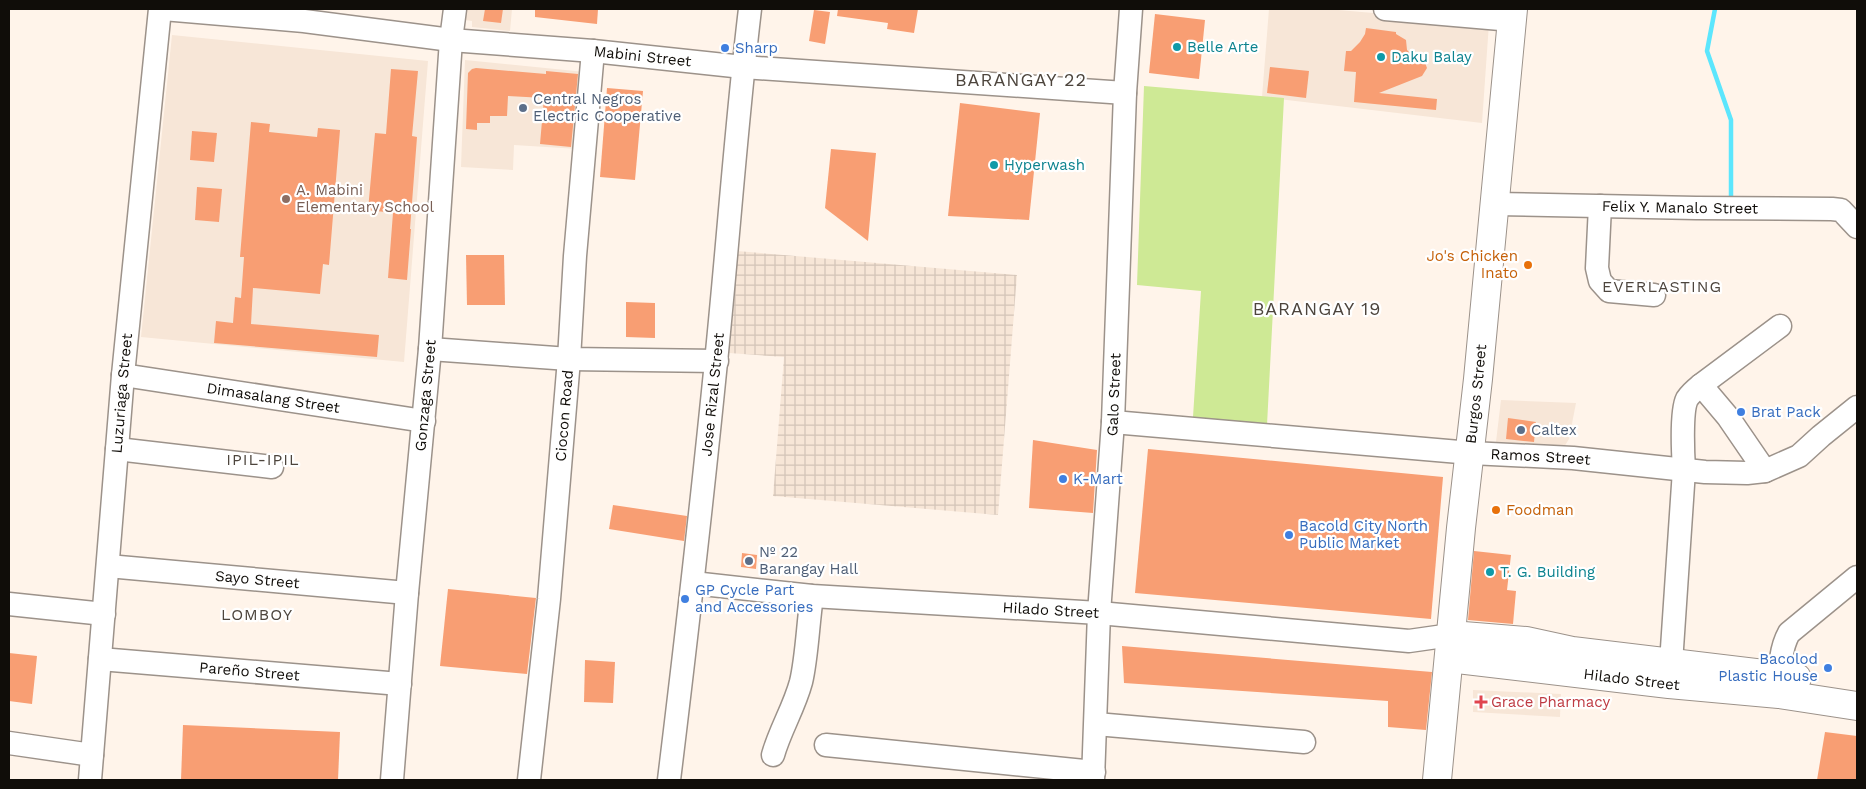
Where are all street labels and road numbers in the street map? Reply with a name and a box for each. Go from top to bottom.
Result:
street label: Mabini Street [593,42,693,71]
street label: Felix Y. Manalo Street [1602,197,1759,217]
street label: Jose Rizal Street [697,331,728,457]
street label: Luzuriaga Street [108,332,136,454]
street label: Gonzaga Street [411,338,440,452]
street label: Burgos Street [1462,343,1490,445]
street label: Galo Street [1103,352,1125,437]
street label: Ciocon Road [551,369,577,462]
street label: Dimasalang Street [205,379,342,417]
street label: Ramos Street [1490,445,1592,469]
street label: Sayo Street [214,567,301,592]
street label: Hilado Street [1002,598,1100,622]
street label: Pareño Street [198,658,301,685]
street label: Hilado Street [1583,665,1681,694]

